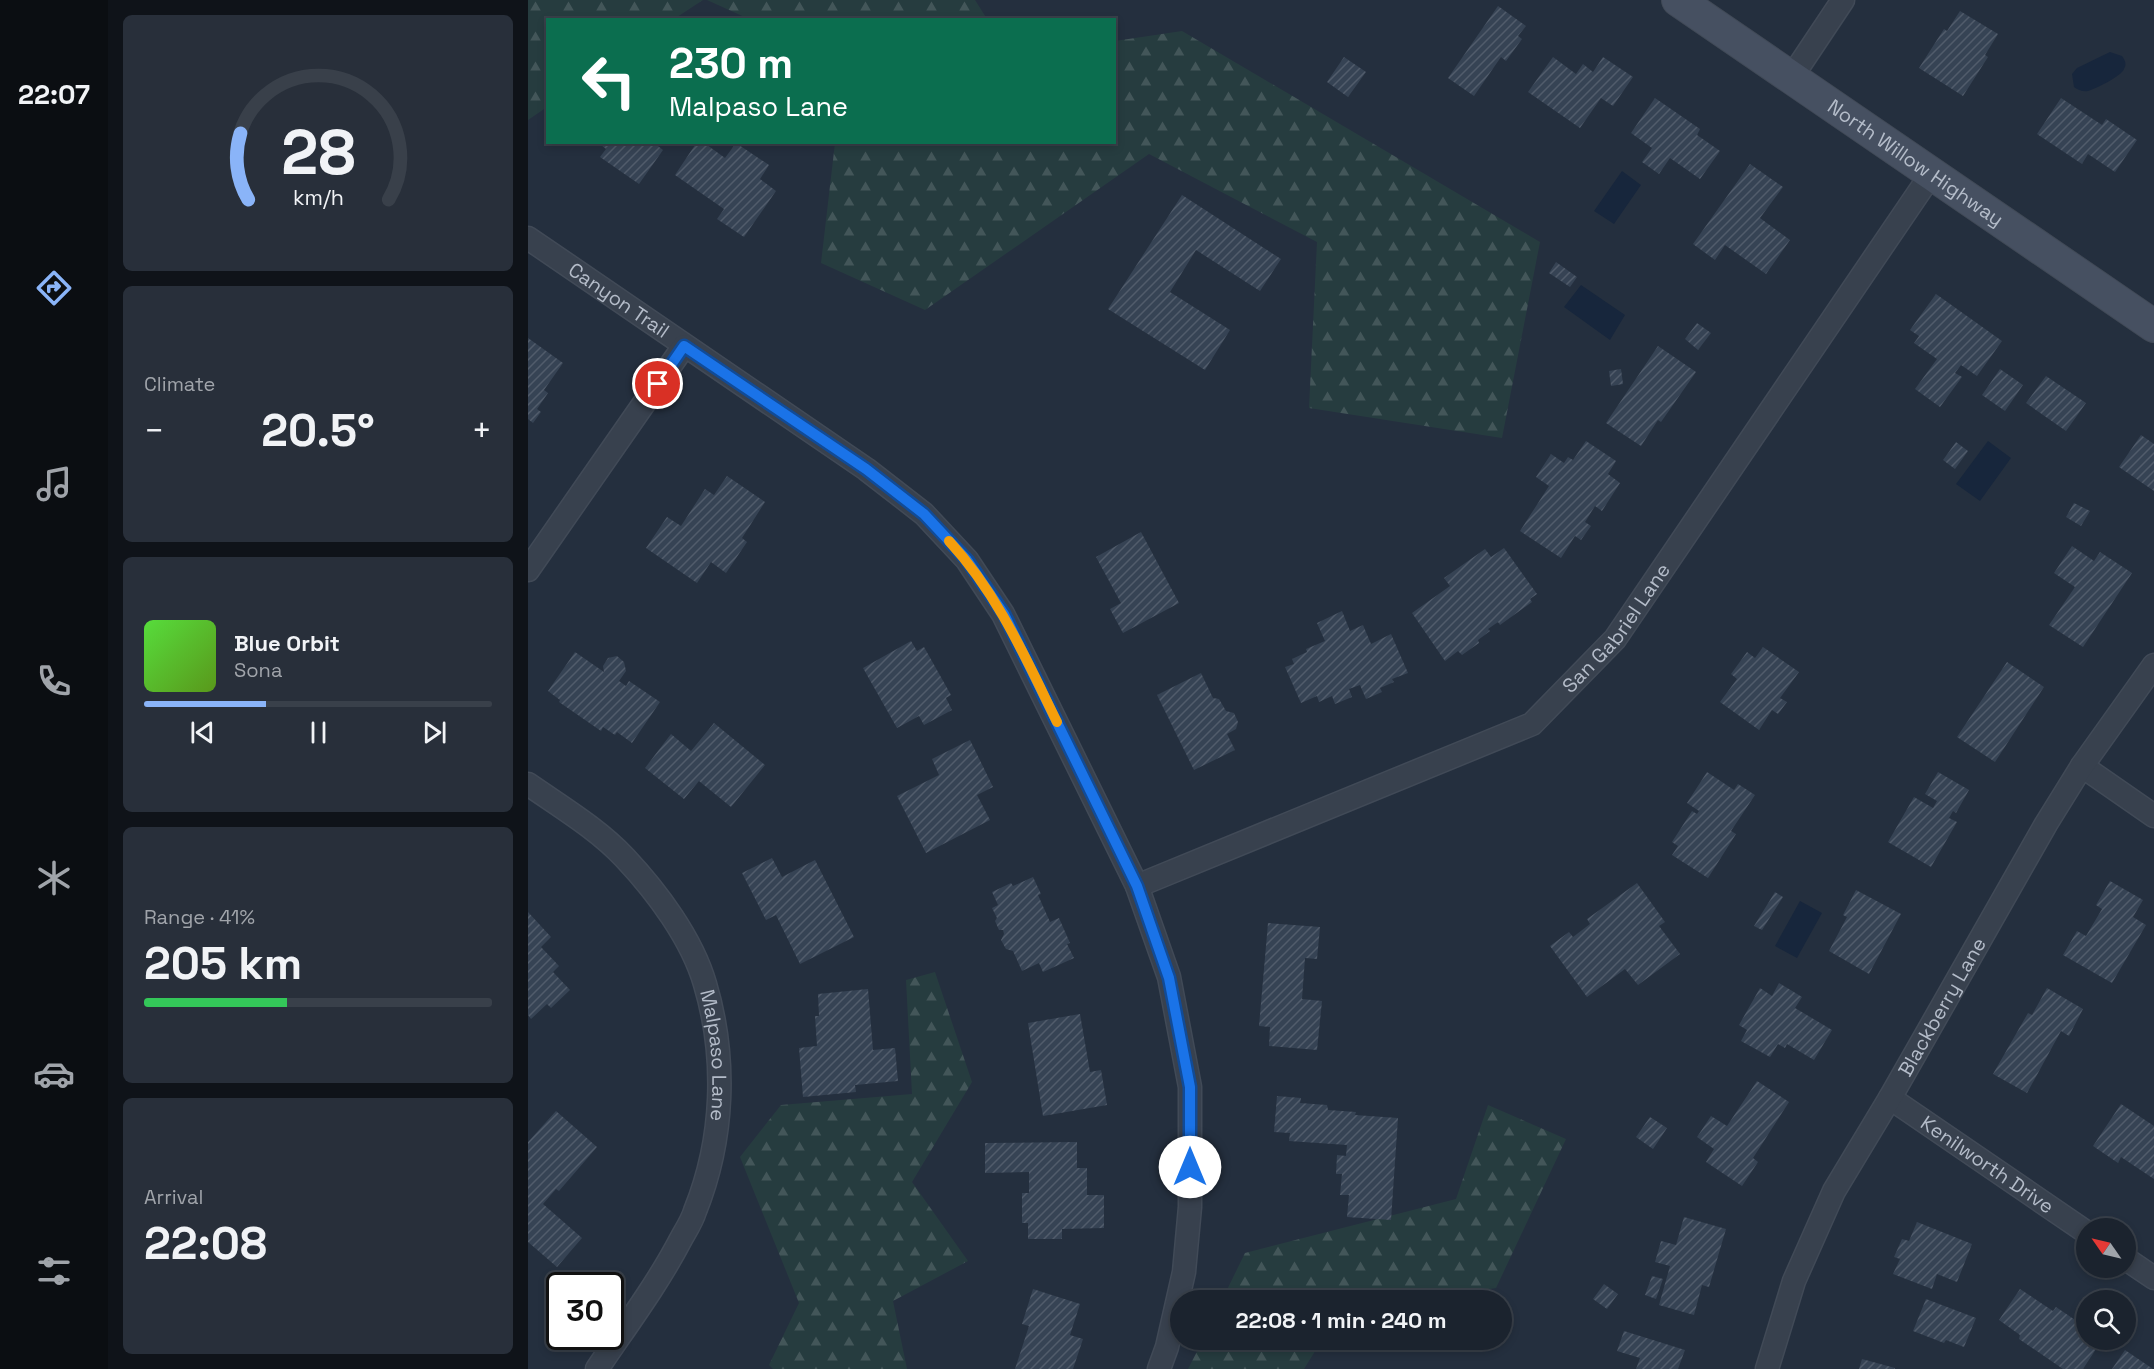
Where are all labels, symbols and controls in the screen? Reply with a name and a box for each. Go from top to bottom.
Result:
text: 230 m [669,37,793,90]
icon: left [570,42,648,120]
text: 22:07 [18,77,90,112]
text: Malpaso Lane [669,89,848,124]
street label: North Willow Highway [1823,93,2009,232]
text: 28 [281,113,355,192]
text: km/h [292,184,344,211]
street label: Canyon Trail [563,256,674,344]
icon: directions [33,267,75,309]
pin [632,358,683,409]
icon: arrive [641,367,674,400]
text: Climate [144,371,215,397]
text: 20.5° [261,402,375,459]
text: − [144,410,164,452]
text: + [472,410,492,452]
icon: music [33,463,75,505]
street label: San Gabriel Lane [1556,558,1676,699]
text: Blue Orbit [234,629,340,657]
text: Sona [234,657,282,683]
icon: phone [33,660,75,702]
icon: previous [186,716,219,749]
icon: pause [302,716,335,749]
icon: next [418,716,451,749]
icon: climate [33,857,75,899]
text: Range · 41% [144,904,255,930]
street label: Blackberry Lane [1892,933,1992,1081]
text: 205 km [144,935,302,992]
street label: Malpaso Lane [694,987,732,1122]
icon: car [33,1053,75,1095]
street label: Kenilworth Drive [1916,1110,2059,1219]
position arrow [1158,1135,1222,1199]
text: Arrival [144,1184,203,1210]
text: 22:08 [144,1215,267,1272]
north arrow [2076,1218,2136,1278]
map controls [2076,1218,2136,1350]
icon: filters [33,1250,75,1292]
speed limit sign: 30 [546,1272,624,1350]
button: search [2076,1290,2136,1350]
text: 22:08 · 1 min · 240 m [1235,1306,1447,1334]

